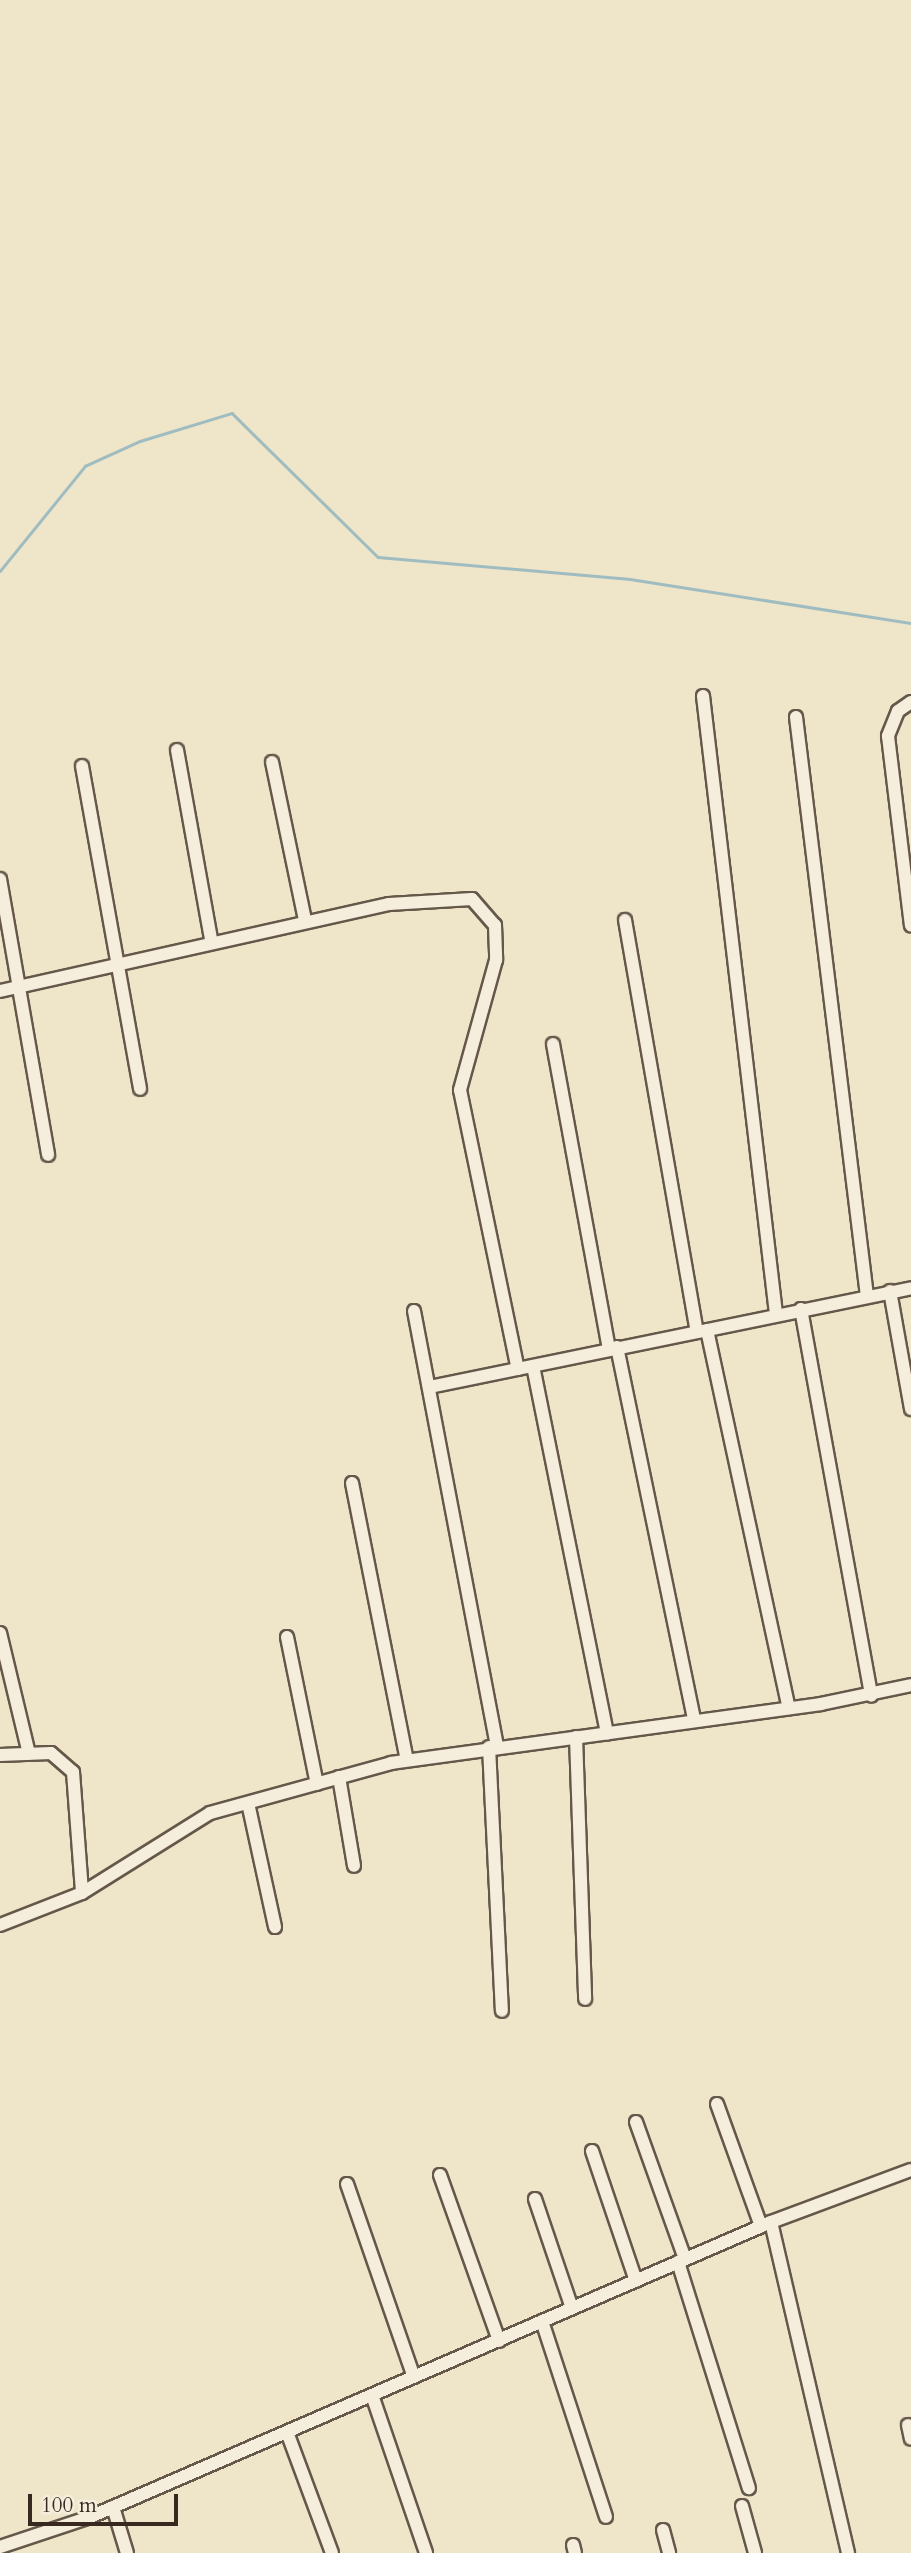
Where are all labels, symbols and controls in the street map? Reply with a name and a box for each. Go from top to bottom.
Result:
scale bar [32,2480,182,2524]
text: 100 m [41,2491,97,2520]

